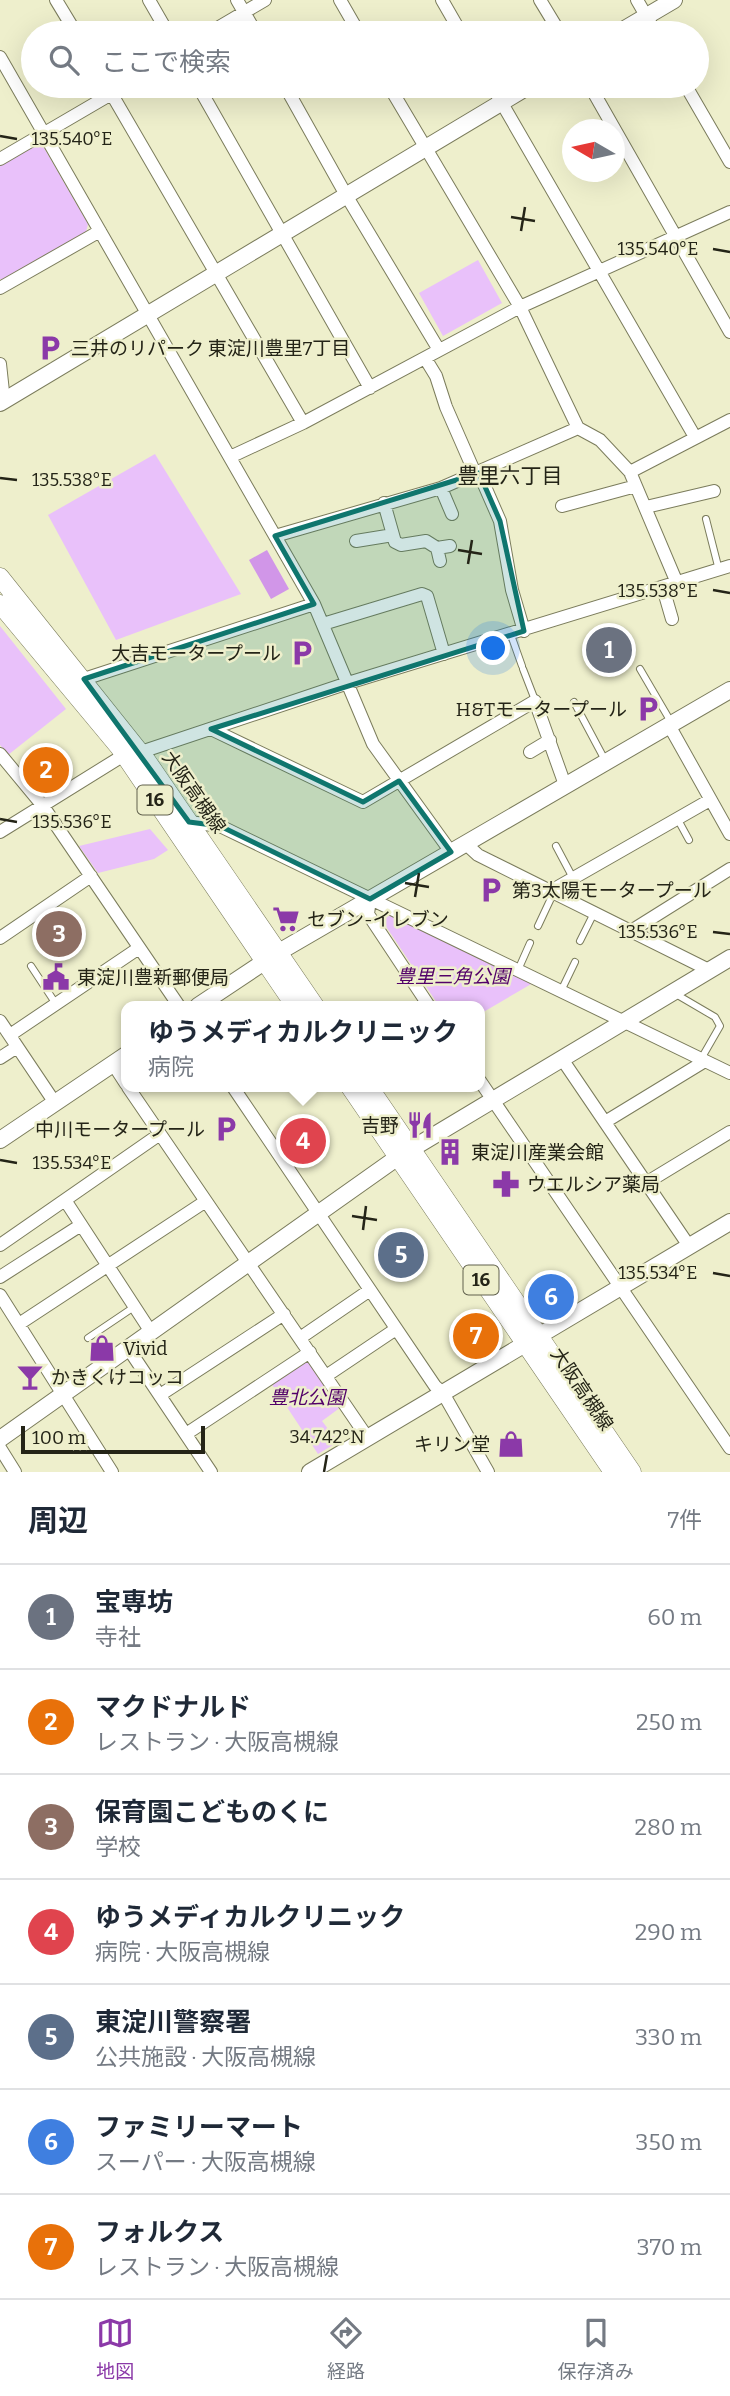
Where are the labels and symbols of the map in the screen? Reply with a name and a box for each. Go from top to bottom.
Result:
north arrow [562,119,625,182]
text: 135.540°E [31,128,113,150]
text: 135.540°E [617,238,699,260]
parking icon: 三井のリパーク 東淀川豊里7丁目 [35,333,65,363]
place label: 三井のリパーク 東淀川豊里7丁目 [71,337,350,360]
district label: 豊里六丁目 [458,463,563,489]
text: 135.538°E [32,469,112,491]
text: 135.538°E [618,580,698,602]
pin: 1 [586,624,632,676]
your location [476,631,510,665]
parking icon: 大吉モータープール [287,638,317,668]
place label: 大吉モータープール [111,642,281,665]
parking icon: H&Tモータープール [633,694,663,724]
place label: H&Tモータープール [456,698,627,721]
pin: 2 [23,744,69,796]
street label: 大阪高槻線 [157,746,231,838]
road number: 16 [138,786,172,814]
text: 135.536°E [32,811,112,833]
parking icon: 第3太陽モータープール [476,875,506,905]
place label: 第3太陽モータープール [512,879,712,902]
supermarket icon: セブン-イレブン [271,904,301,934]
pin: 3 [36,908,82,960]
place label: セブン-イレブン [307,908,449,931]
text: 135.536°E [618,921,698,943]
public building icon: 東淀川豊新郵便局 [41,962,71,992]
park label: 豊里三角公園 [396,965,513,988]
place label: 東淀川豊新郵便局 [77,966,229,989]
restaurant icon: 吉野 [405,1110,435,1140]
parking icon: 中川モータープール [211,1114,241,1144]
place label: 吉野 [361,1114,399,1137]
pin: 4 [280,1115,326,1167]
place label: 中川モータープール [35,1118,205,1141]
building icon: 東淀川産業会館 [435,1137,465,1167]
place label: 東淀川産業会館 [471,1141,604,1164]
text: 135.534°E [33,1152,111,1174]
pharmacy icon: ウエルシア薬局 [491,1169,521,1199]
place label: ウエルシア薬局 [527,1173,660,1196]
pin: 5 [378,1229,424,1281]
text: 135.534°E [619,1262,697,1284]
road number: 16 [463,1266,498,1294]
pin: 6 [528,1271,574,1323]
pin: 7 [453,1310,499,1362]
shop icon: Vivid [87,1333,117,1363]
place label: Vivid [123,1337,167,1360]
street label: 大阪高槻線 [546,1343,618,1435]
bar icon: かきくけコッコ [15,1362,45,1392]
place label: かきくけコッコ [51,1366,184,1389]
park label: 豊北公園 [269,1386,348,1409]
scale bar [21,1423,205,1455]
text: 34.742°N [289,1426,365,1448]
shop icon: キリン堂 [496,1429,526,1459]
place label: キリン堂 [414,1433,490,1456]

